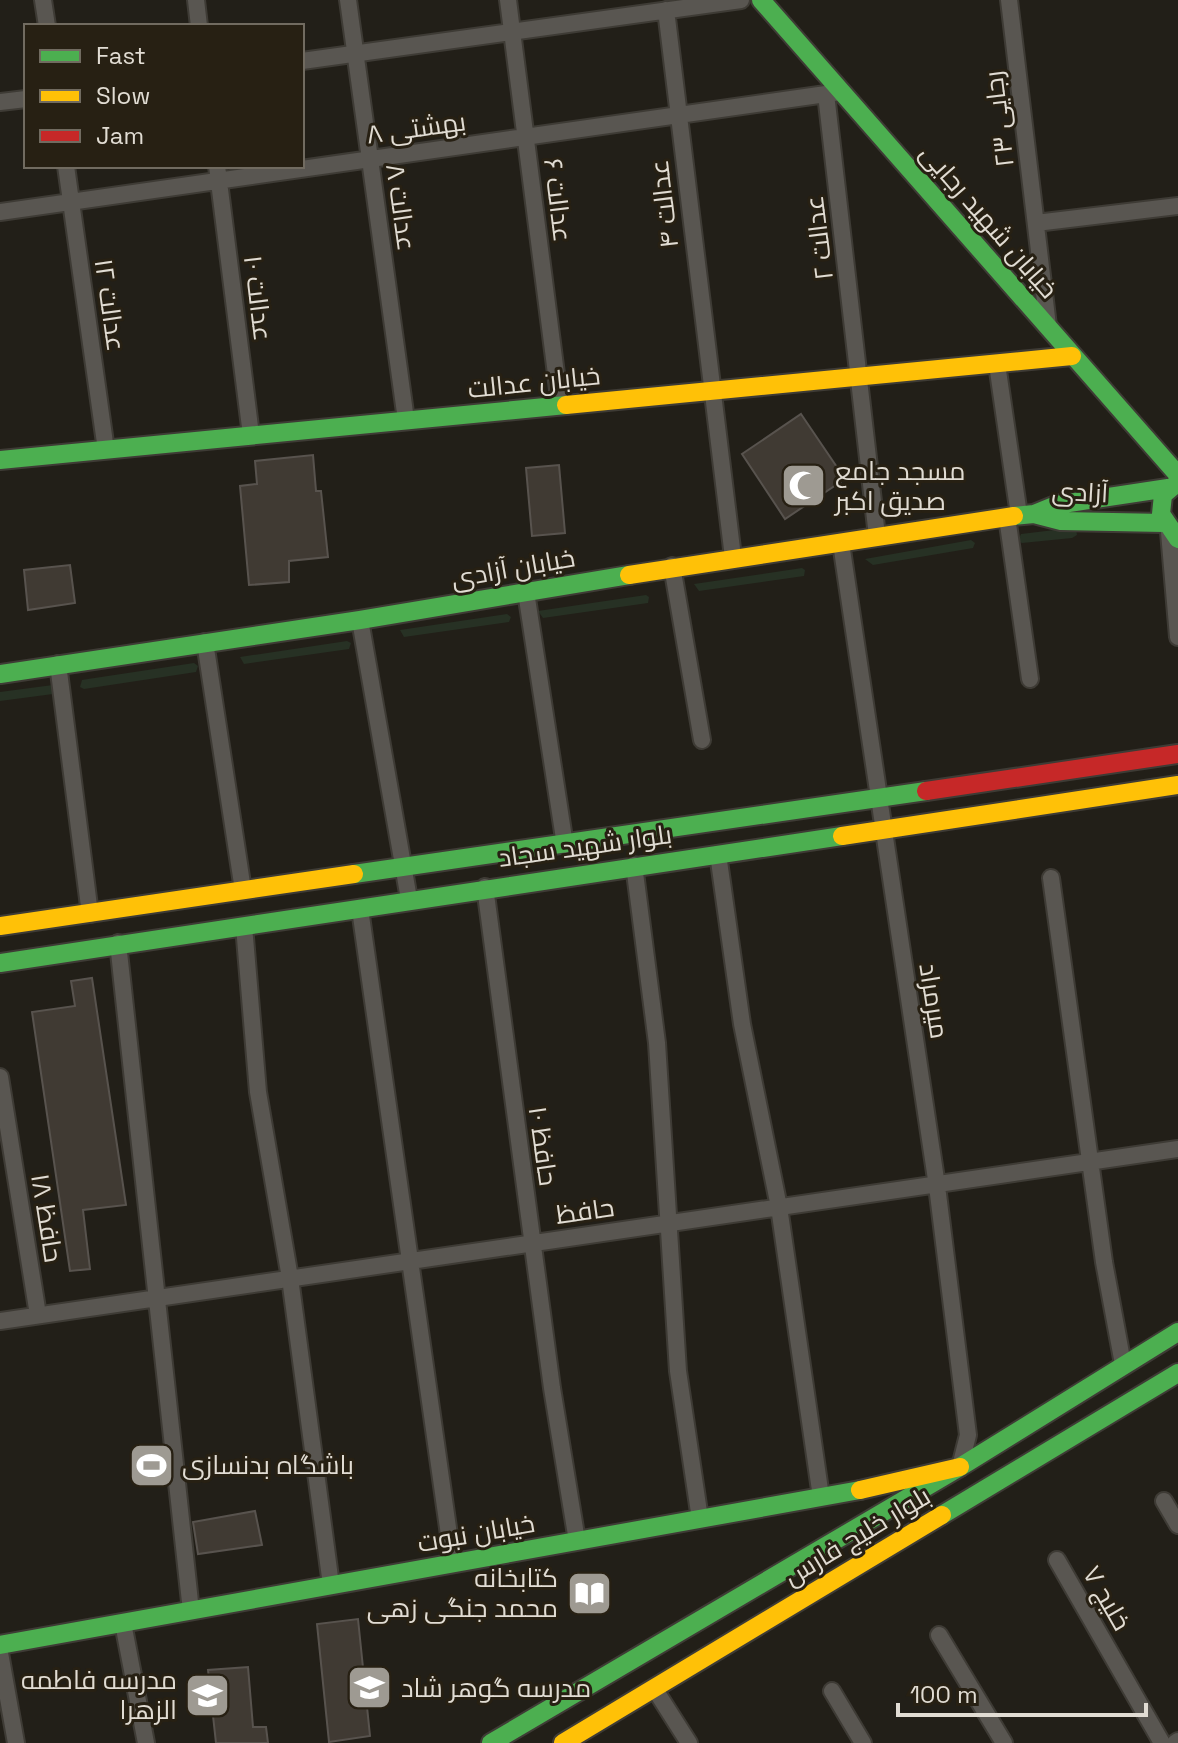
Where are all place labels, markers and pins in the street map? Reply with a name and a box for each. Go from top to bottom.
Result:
place label: مسجد جامع صدیق اکبر [833,454,966,518]
mosque icon: مسجد جامع صدیق اکبر [780,462,828,510]
sports icon: باشگاه بدنسازی [127,1441,175,1489]
place label: باشگاه بدنسازی [182,1448,354,1482]
place label: کتابخانه محمد جنگی زهی [367,1561,558,1625]
library icon: کتابخانه محمد جنگی زهی [565,1569,613,1617]
place label: مدرسه فاطمه الزهرا [21,1663,177,1727]
school or university icon: مدرسه گوهر شاد [346,1664,394,1712]
school or university icon: مدرسه فاطمه الزهرا [184,1671,232,1719]
place label: مدرسه گوهر شاد [401,1671,591,1705]

